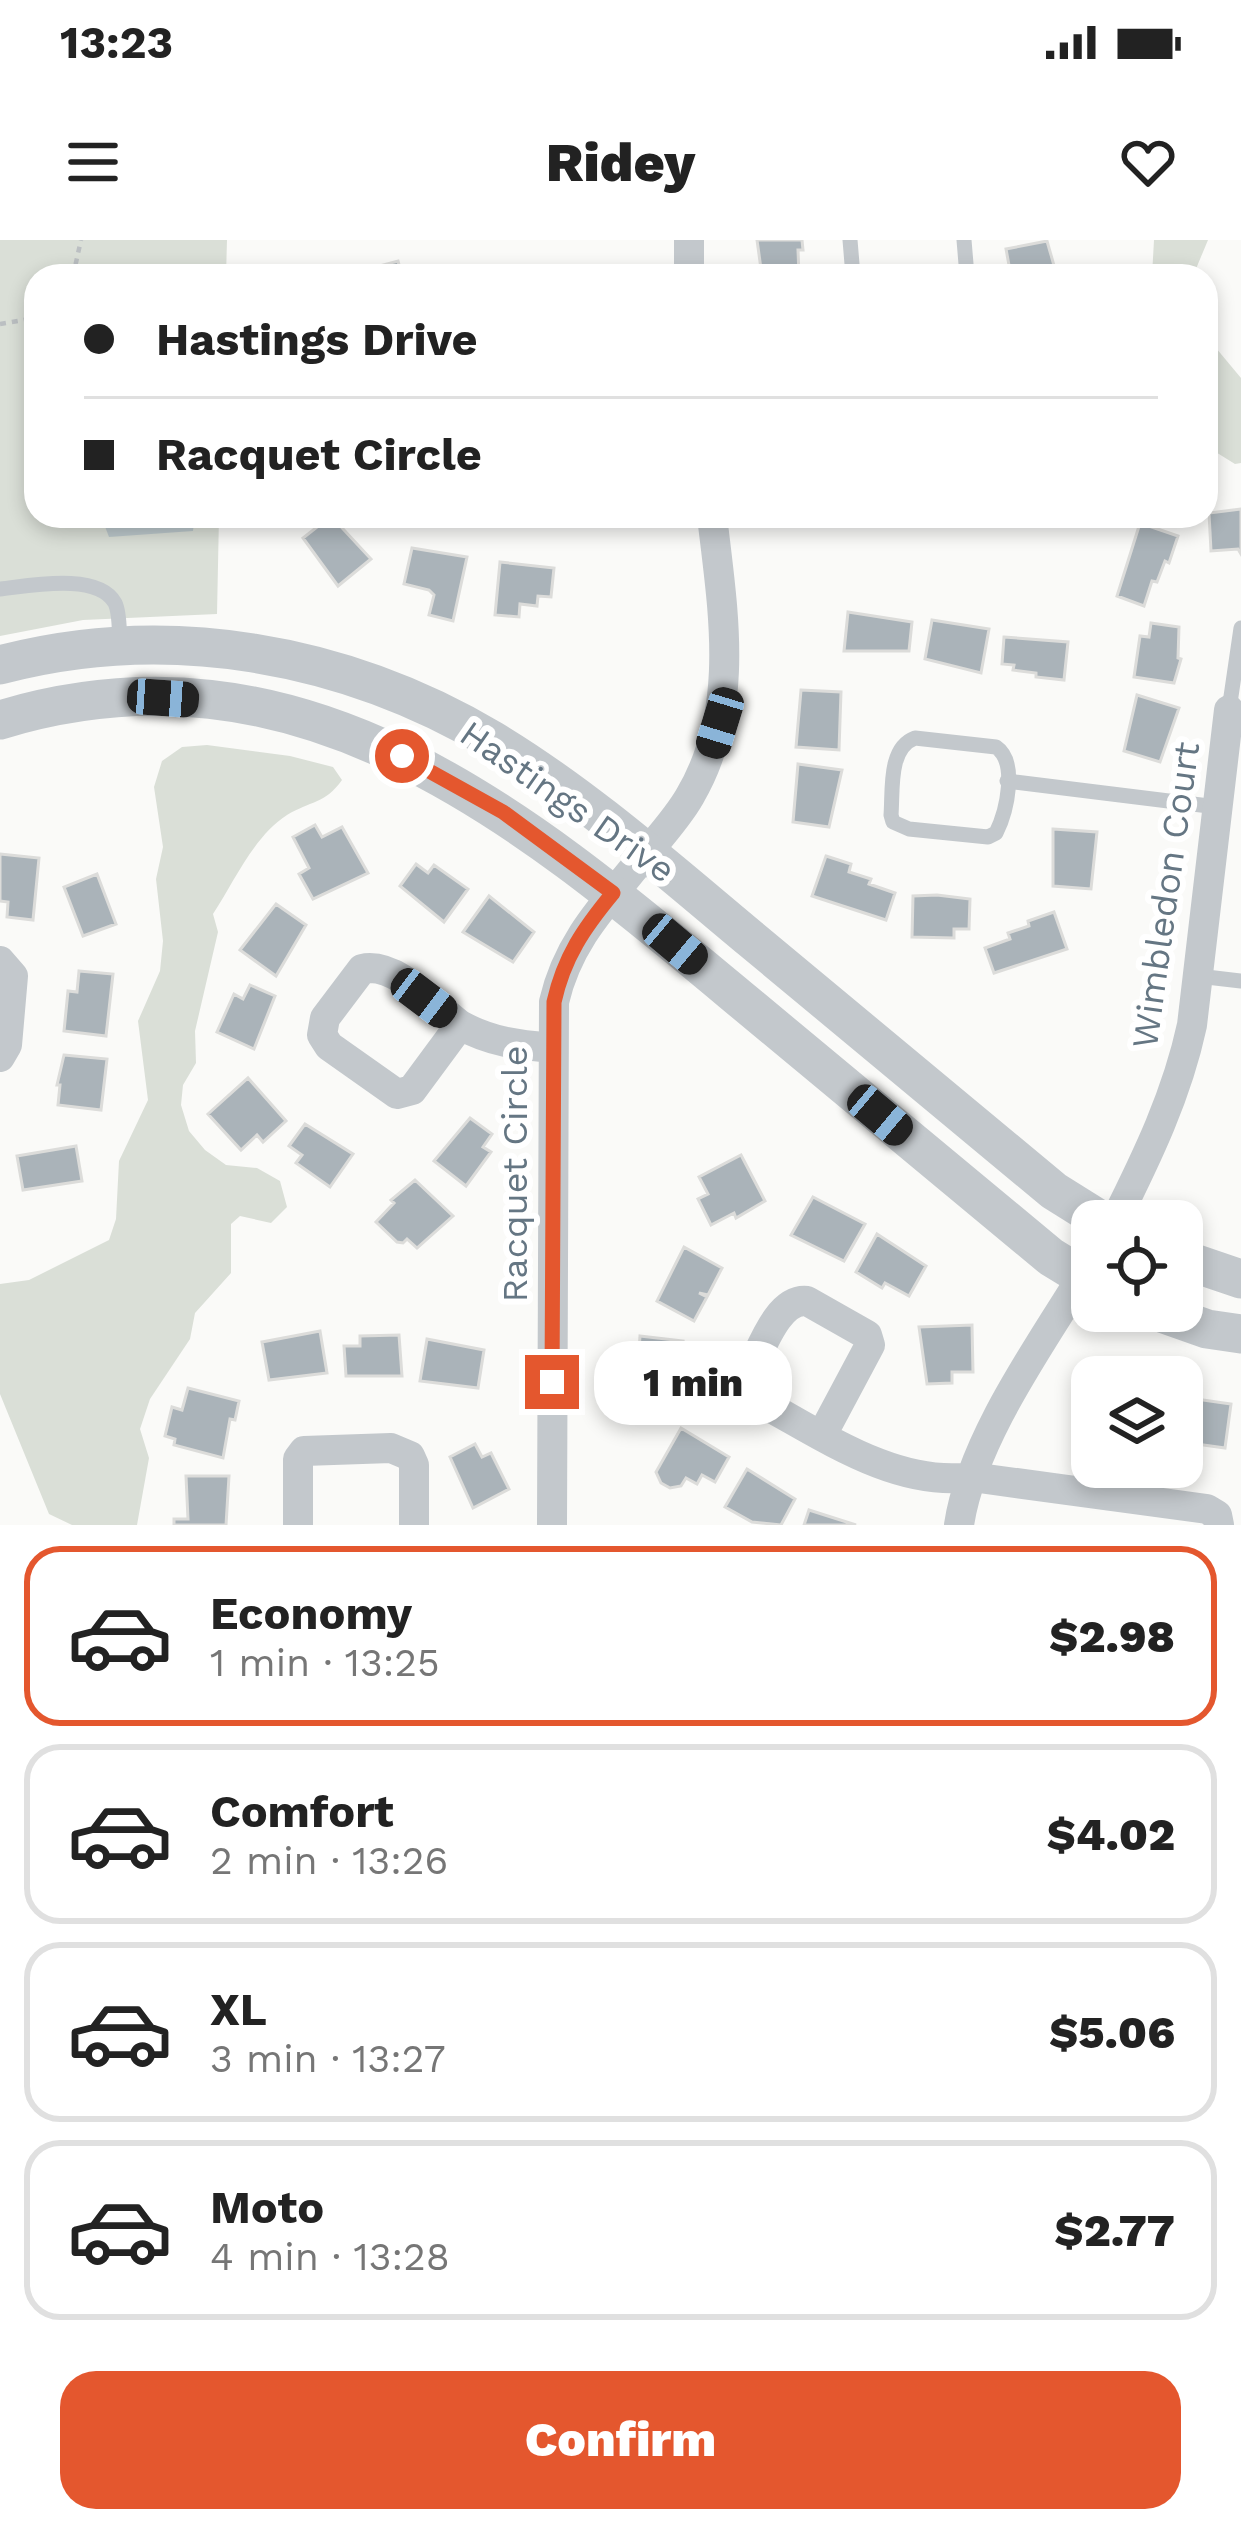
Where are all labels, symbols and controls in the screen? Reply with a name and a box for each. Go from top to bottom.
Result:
text: 13:23 [60,16,173,69]
icon: menu [60,129,126,195]
icon: heart [1115,129,1181,195]
text: Ridey [546,131,695,194]
text: Hastings Drive [156,313,478,366]
text: Racquet Circle [156,428,482,481]
car [126,678,200,718]
car [692,683,748,763]
street label: Hastings Drive [452,712,683,891]
route start [375,729,429,783]
street label: Wimbledon Court [1124,739,1208,1051]
car [636,907,714,981]
car [384,962,464,1034]
street label: Racquet Circle [494,1045,536,1303]
car [841,1078,919,1152]
map controls [1071,1200,1203,1488]
button: locate [1071,1200,1203,1332]
callout: 1 min [594,1340,792,1424]
route end [525,1355,579,1409]
button: layers [1071,1356,1203,1488]
text: 1 min [643,1360,743,1405]
icon: car [66,1582,174,1690]
text: Economy [210,1587,412,1640]
text: $2.98 [1049,1610,1175,1663]
text: 1 min · 13:25 [210,1640,440,1685]
icon: car [66,1780,174,1888]
text: Comfort [210,1785,394,1838]
text: $4.02 [1047,1808,1175,1861]
text: 2 min · 13:26 [210,1838,448,1883]
icon: car [66,1978,174,2086]
text: XL [210,1983,267,2036]
text: $5.06 [1049,2006,1175,2059]
text: 3 min · 13:27 [210,2036,446,2081]
icon: car [66,2176,174,2284]
text: Moto [210,2181,324,2234]
text: $2.77 [1055,2204,1175,2257]
text: 4 min · 13:28 [210,2234,450,2279]
button: Confirm [60,2371,1181,2509]

